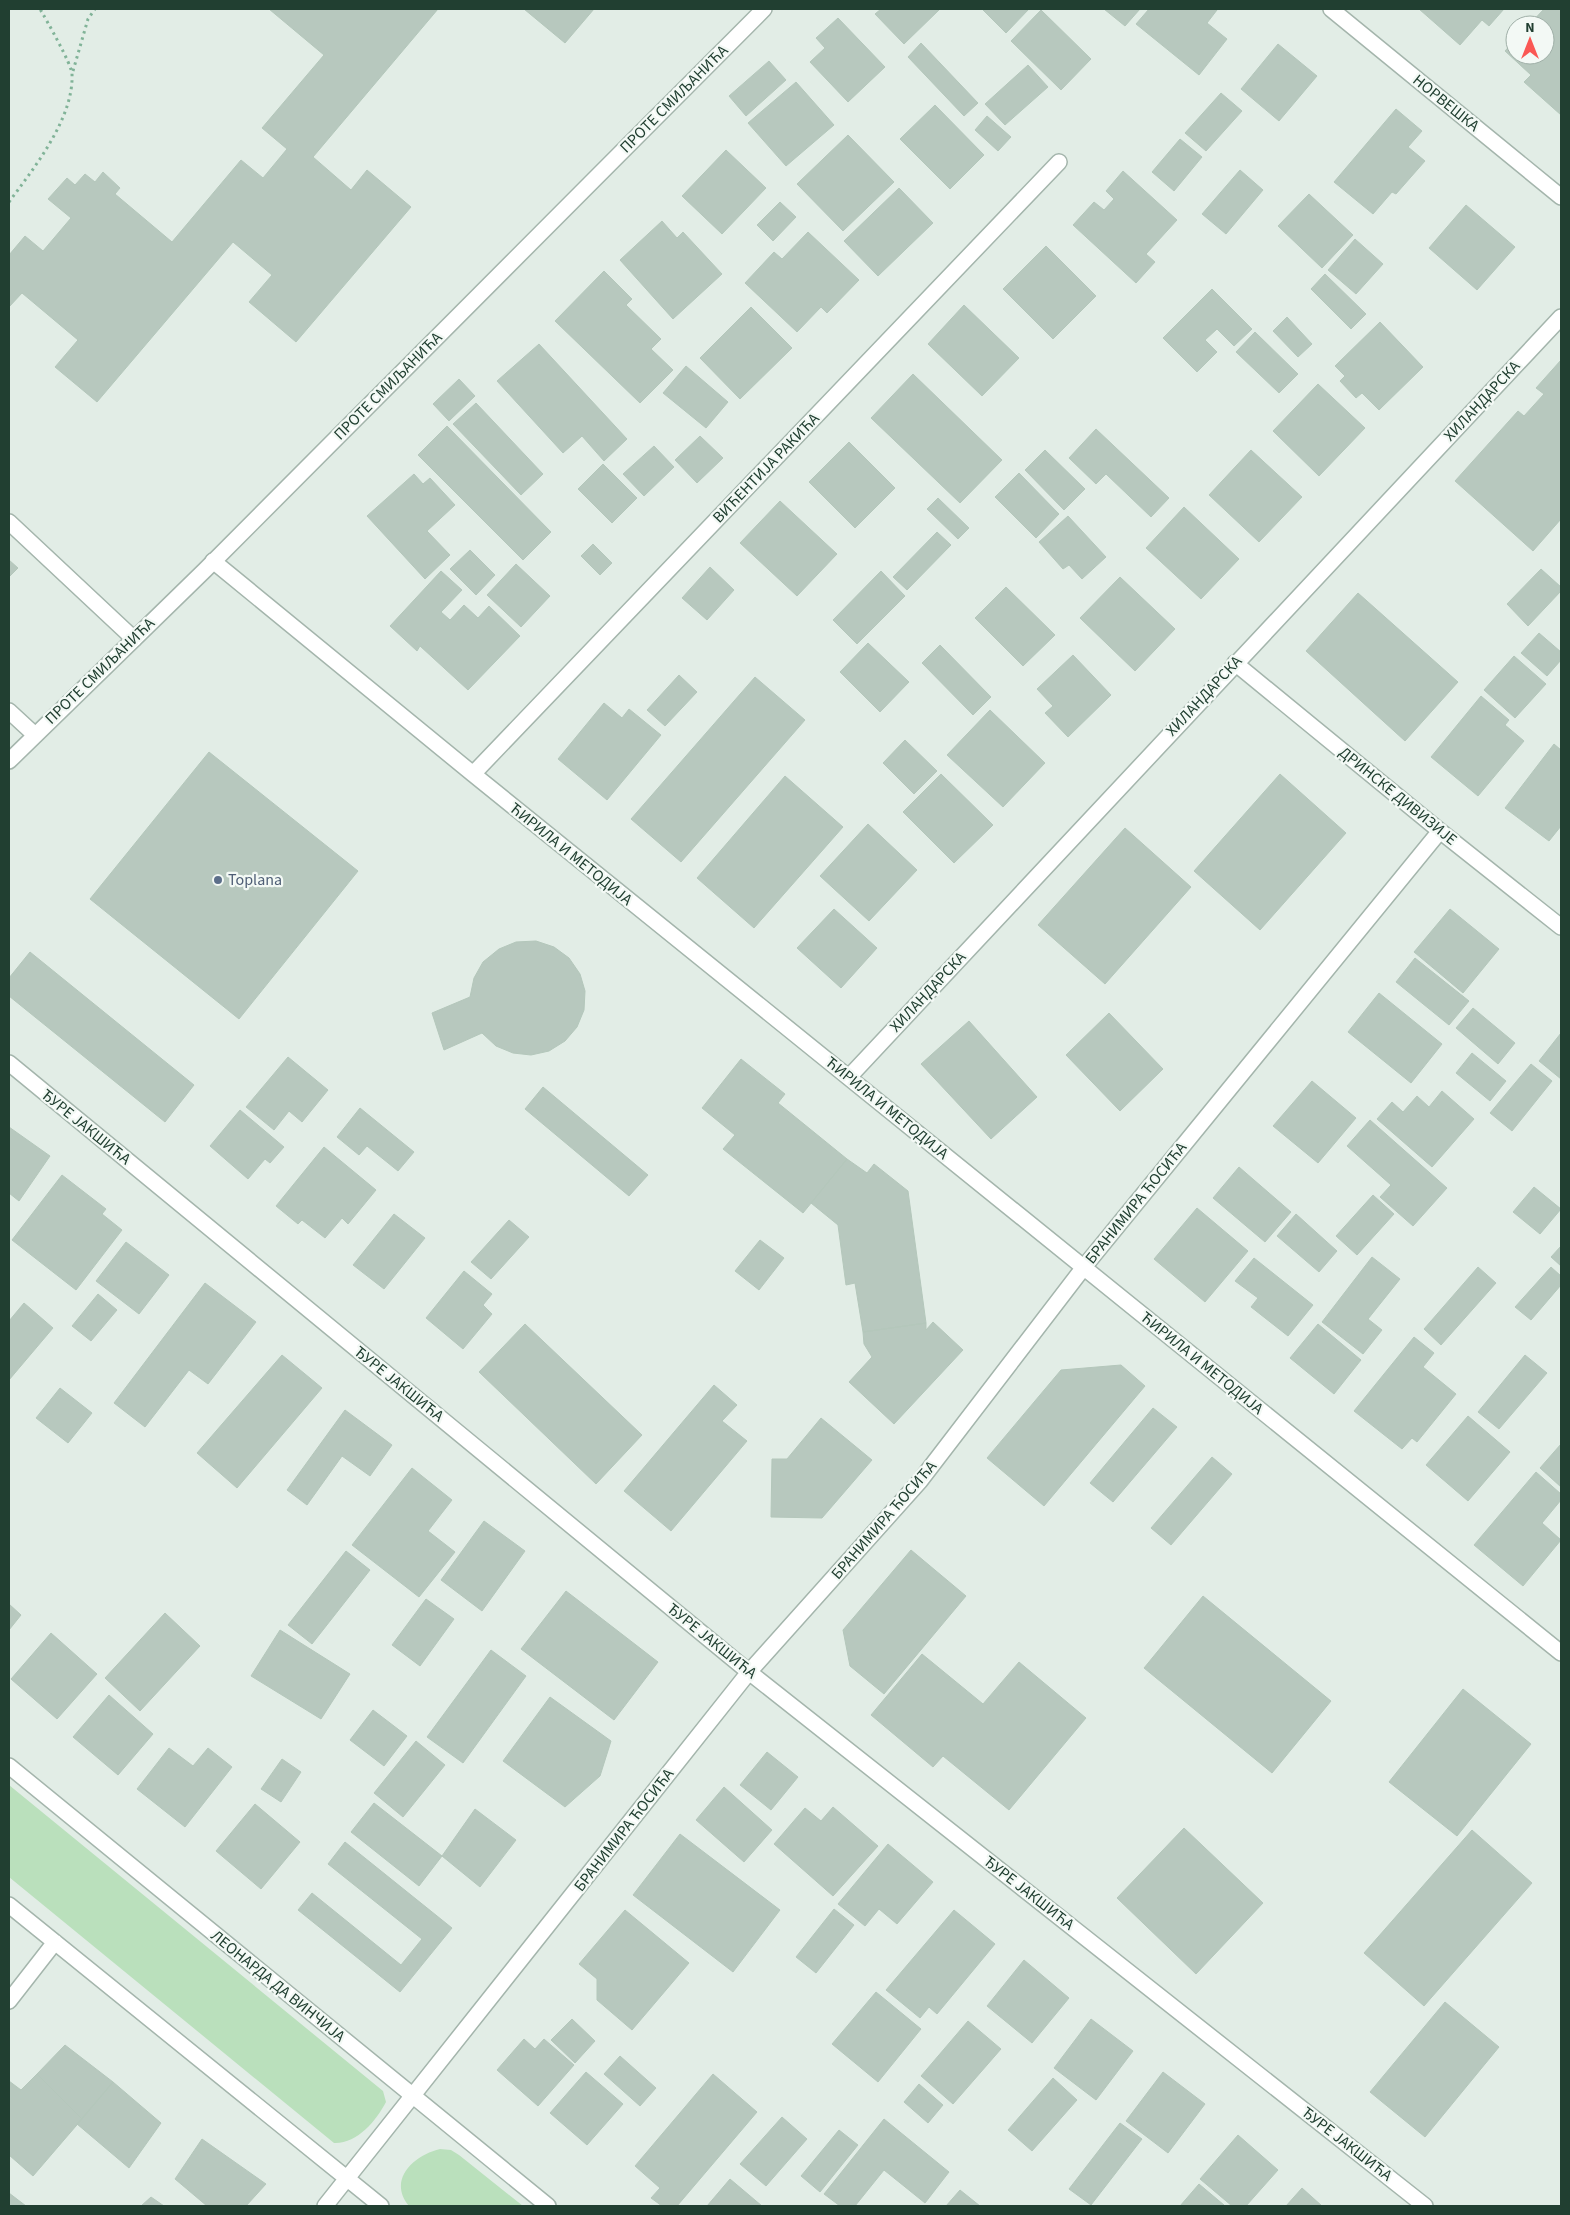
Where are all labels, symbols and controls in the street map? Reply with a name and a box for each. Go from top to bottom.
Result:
north arrow [1505,15,1555,65]
text: N [1525,18,1535,38]
street label: ПРОТЕ СМИЉАНИЋА [615,40,733,158]
street label: НОРВЕШКА [1408,69,1484,137]
street label: ПРОТЕ СМИЉАНИЋА [329,327,447,445]
street label: ХИЛАНДАРСКА [1439,356,1525,446]
street label: ВИЋЕНТИЈА РАКИЋА [708,408,825,528]
street label: ПРОТЕ СМИЉАНИЋА [40,613,160,729]
street label: ХИЛАНДАРСКА [1161,651,1247,741]
street label: ДРИНСКЕ ДИВИЗИЈЕ [1334,741,1462,851]
street label: ЋИРИЛА И МЕТОДИЈА [505,797,637,911]
place label: Toplana [228,869,282,891]
marker: Toplana [212,874,224,886]
street label: ХИЛАНДАРСКА [885,947,971,1037]
street label: ЋИРИЛА И МЕТОДИЈА [821,1051,953,1165]
street label: ЂУРЕ ЈАКШИЋА [37,1084,136,1170]
street label: БРАНИМИРА ЋОСИЋА [1080,1137,1192,1269]
street label: ЋИРИЛА И МЕТОДИЈА [1136,1306,1268,1420]
street label: ЂУРЕ ЈАКШИЋА [350,1341,449,1427]
street label: БРАНИМИРА ЋОСИЋА [826,1456,942,1584]
street label: ЂУРЕ ЈАКШИЋА [663,1598,762,1684]
street label: БРАНИМИРА ЋОСИЋА [569,1764,679,1896]
street label: ЂУРЕ ЈАКШИЋА [979,1851,1079,1936]
street label: ЛЕОНАРДА ДА ВИНЧИЈА [206,1925,350,2047]
street label: ЂУРЕ ЈАКШИЋА [1297,2102,1397,2187]

